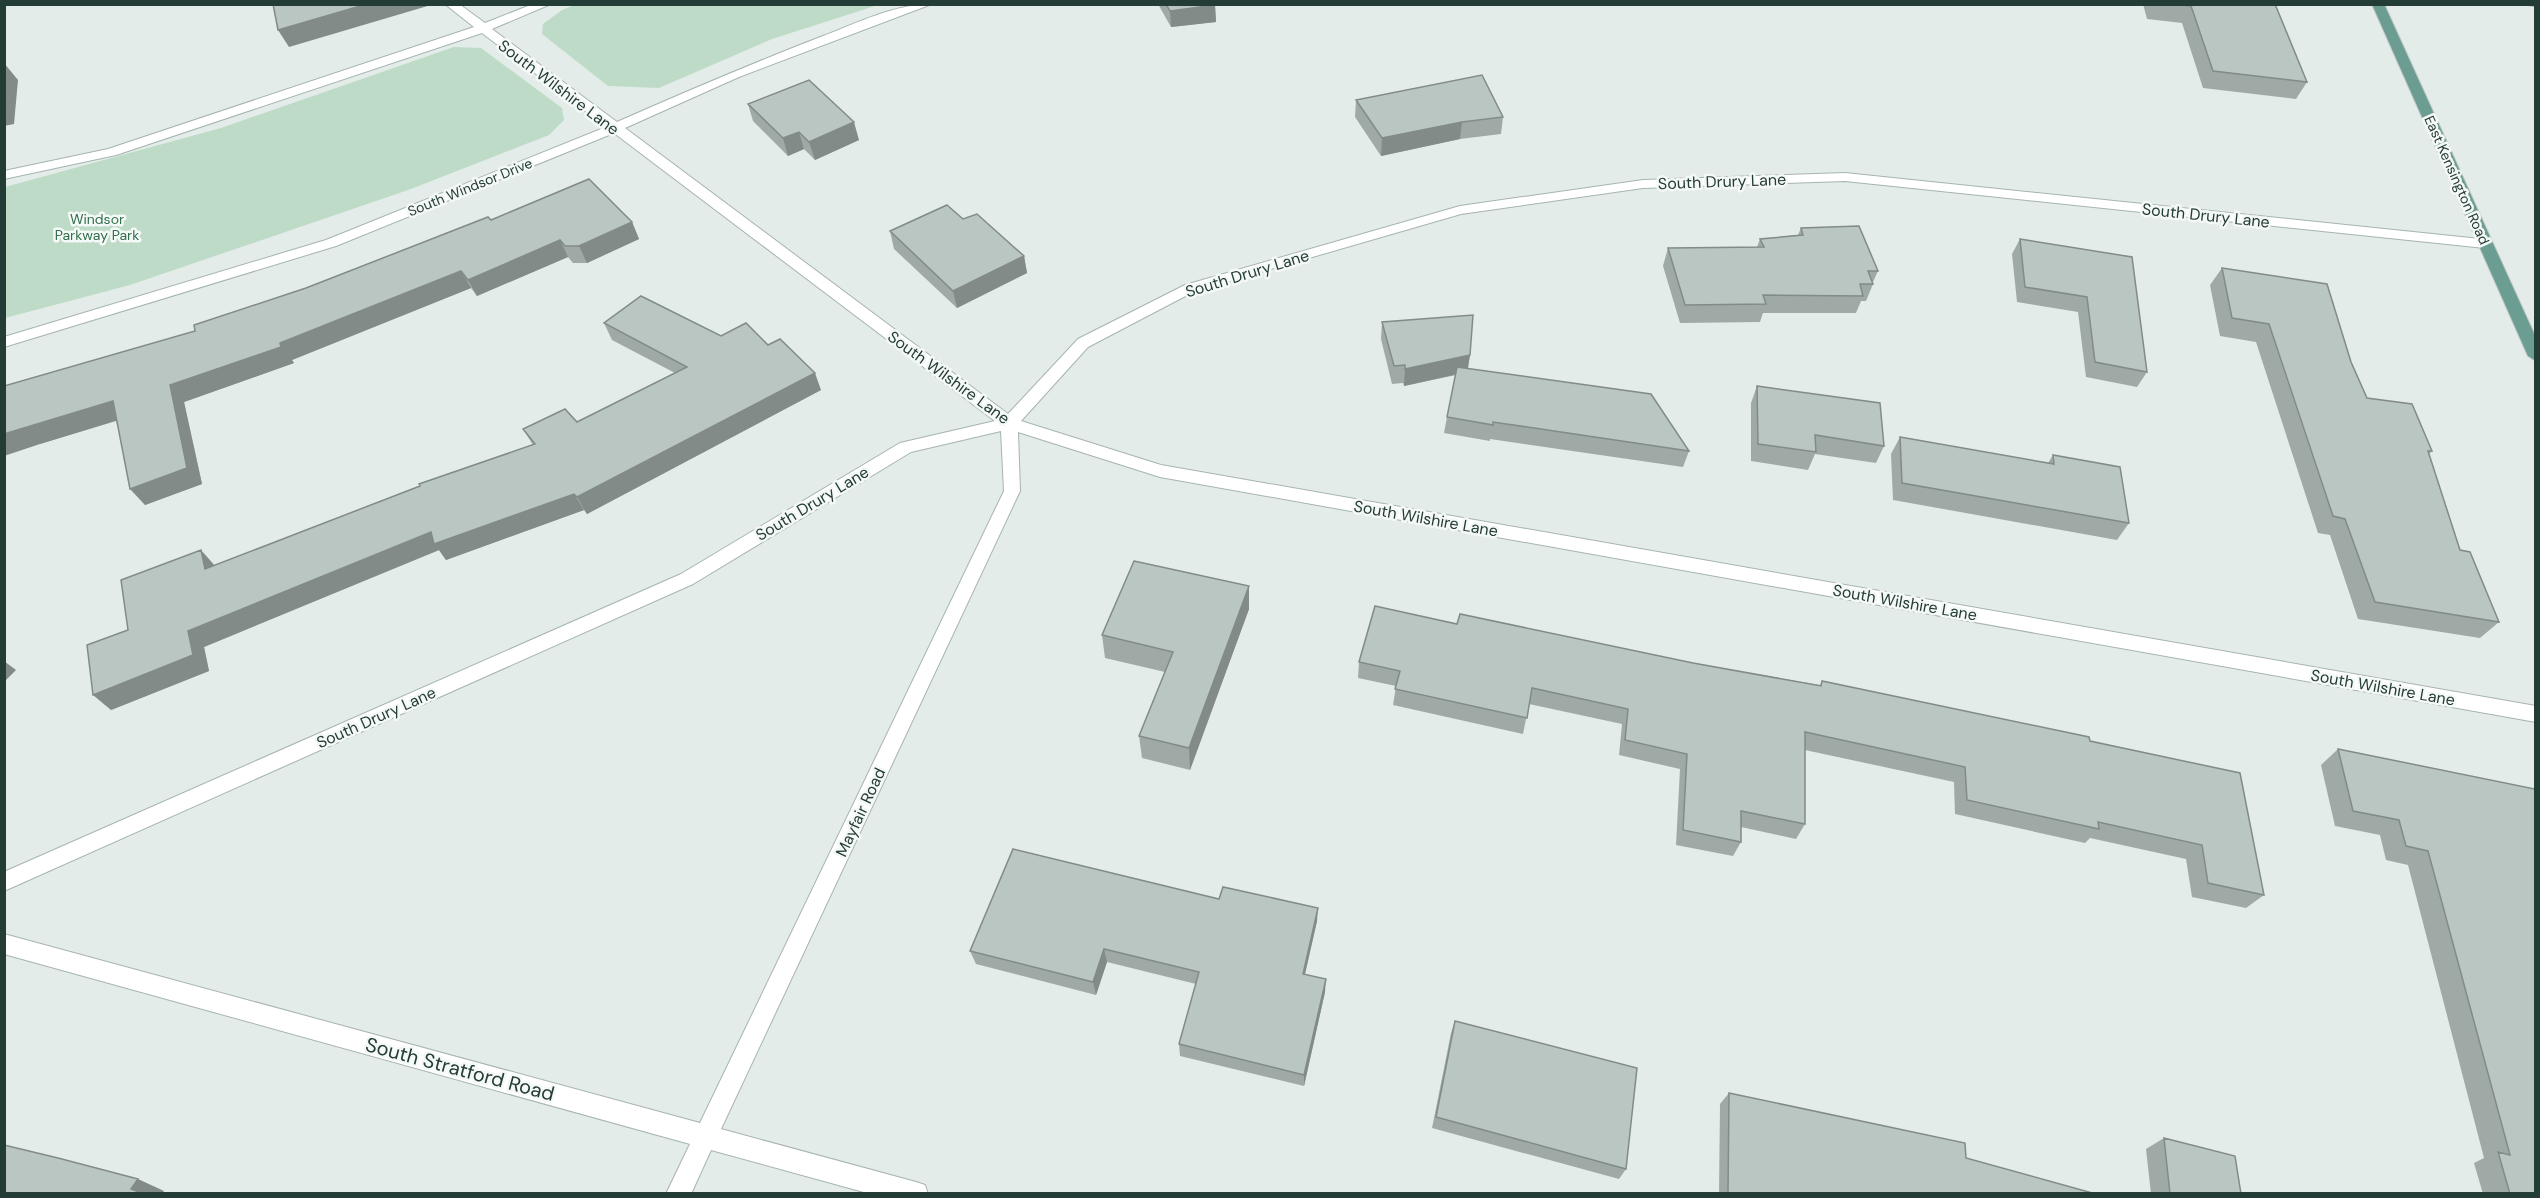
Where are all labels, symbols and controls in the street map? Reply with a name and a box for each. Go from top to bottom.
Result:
street label: South Wilshire Lane [494,35,623,140]
street label: East Kensington Road [2420,113,2494,247]
street label: South Windsor Drive [405,154,535,220]
street label: South Drury Lane [1658,169,1786,194]
street label: South Drury Lane [2141,198,2271,233]
park label: Windsor Parkway Park [55,210,139,244]
street label: South Drury Lane [1183,245,1312,302]
street label: South Wilshire Lane [883,326,1014,429]
street label: South Drury Lane [752,461,873,545]
street label: South Wilshire Lane [1352,495,1500,542]
street label: South Wilshire Lane [1831,579,1979,626]
street label: South Wilshire Lane [2309,664,2457,711]
street label: South Drury Lane [313,682,439,753]
street label: Mayfair Road [831,764,890,860]
street label: South Stratford Road [363,1031,557,1107]

